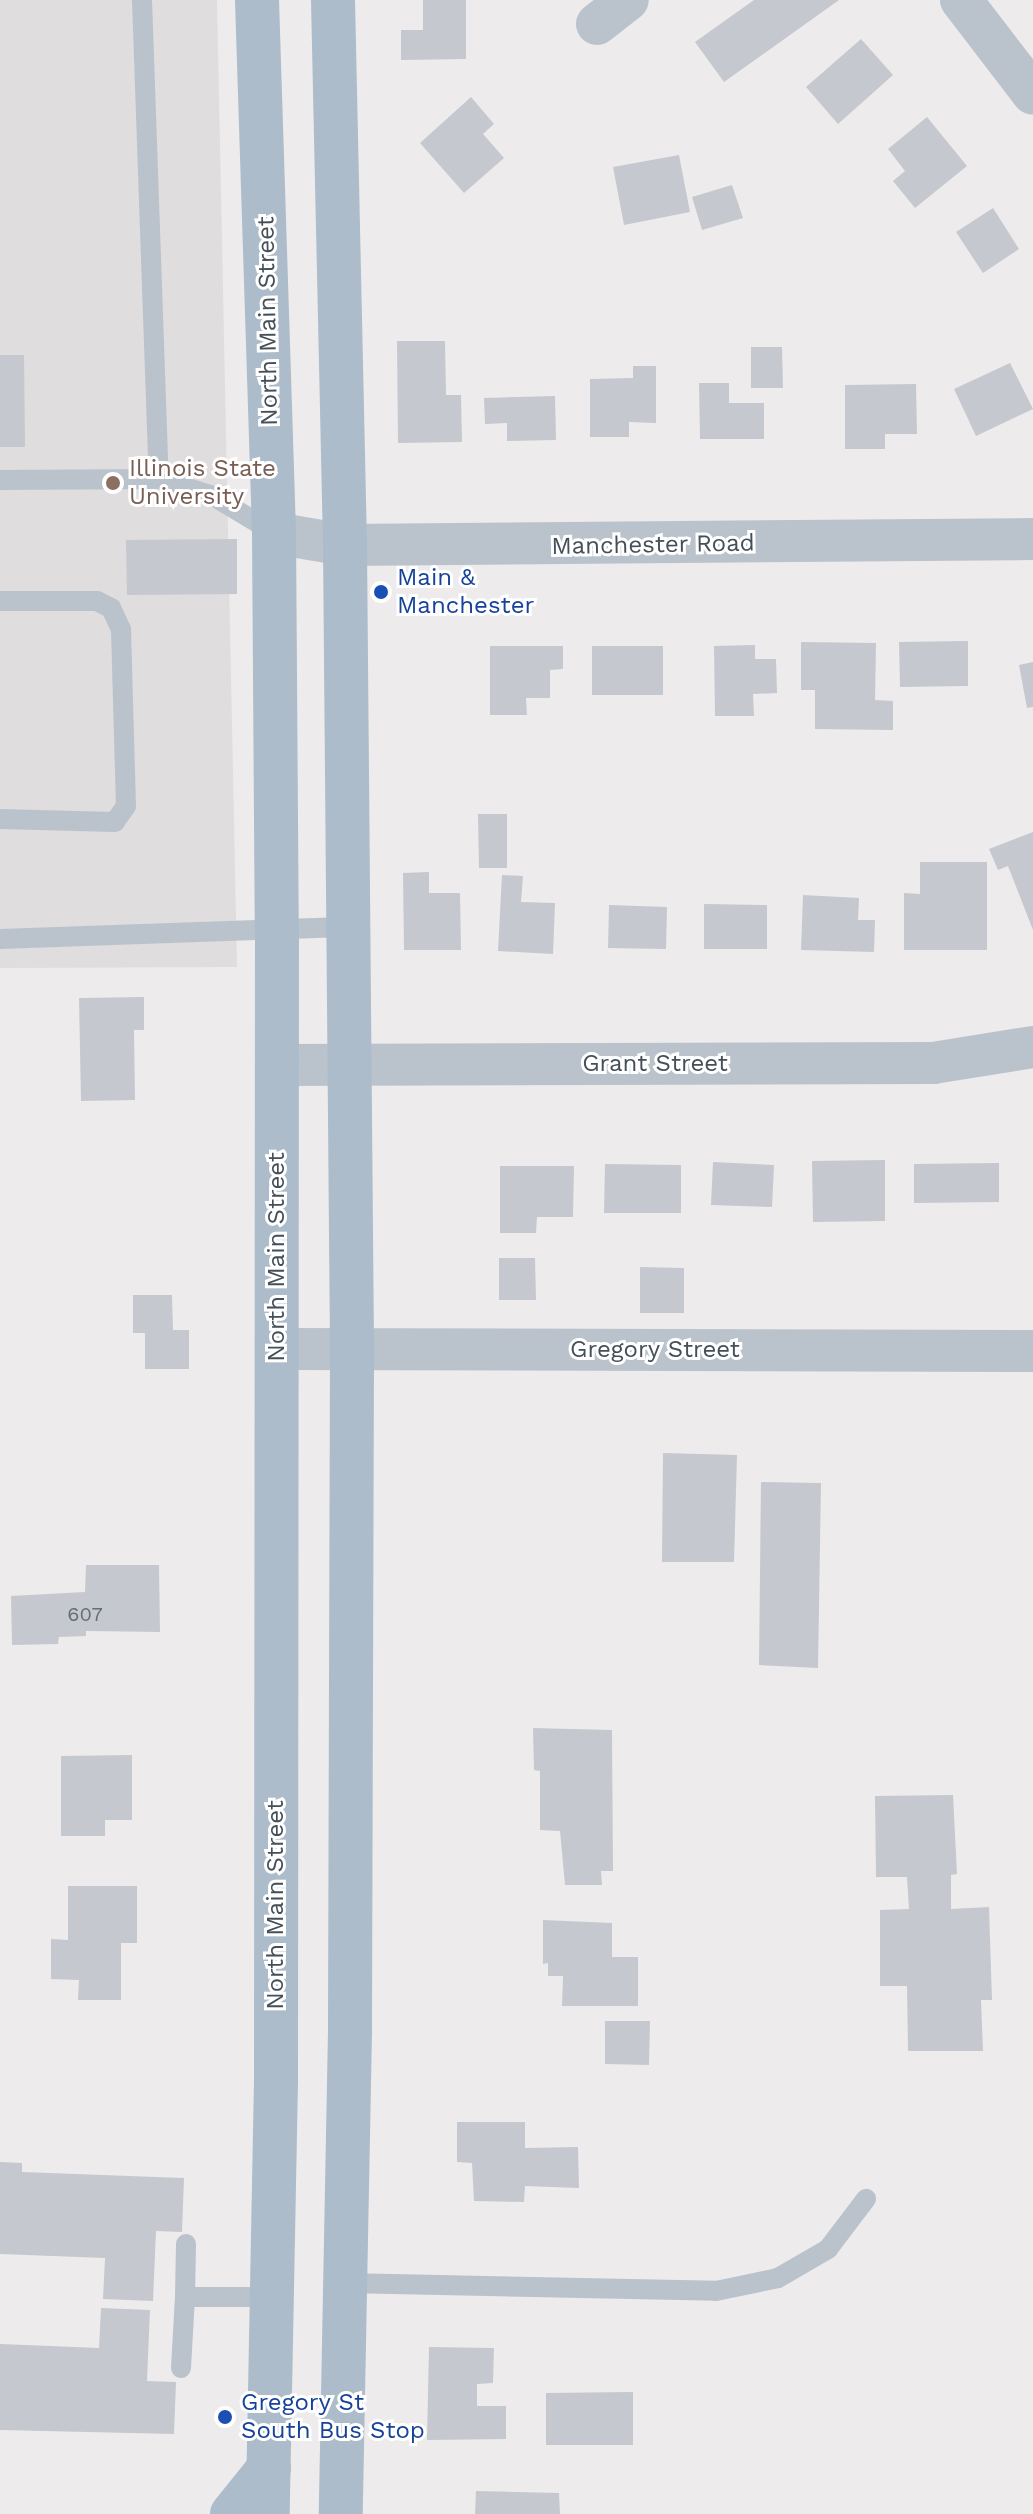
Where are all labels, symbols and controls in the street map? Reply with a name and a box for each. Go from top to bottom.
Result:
street label: North Main Street [252,216,284,426]
place label: Illinois State University [129,455,276,511]
marker: Illinois State University [104,474,122,492]
street label: Manchester Road [551,529,755,561]
place label: Main & Manchester [397,564,534,620]
marker: Main & Manchester [372,583,390,601]
street label: Grant Street [582,1050,728,1078]
street label: North Main Street [263,1152,291,1362]
street label: Gregory Street [570,1336,740,1364]
house number: 607 [67,1602,103,1626]
street label: North Main Street [262,1800,290,2010]
place label: Gregory St South Bus Stop [241,2389,425,2445]
marker: Gregory St South Bus Stop [216,2408,234,2426]

